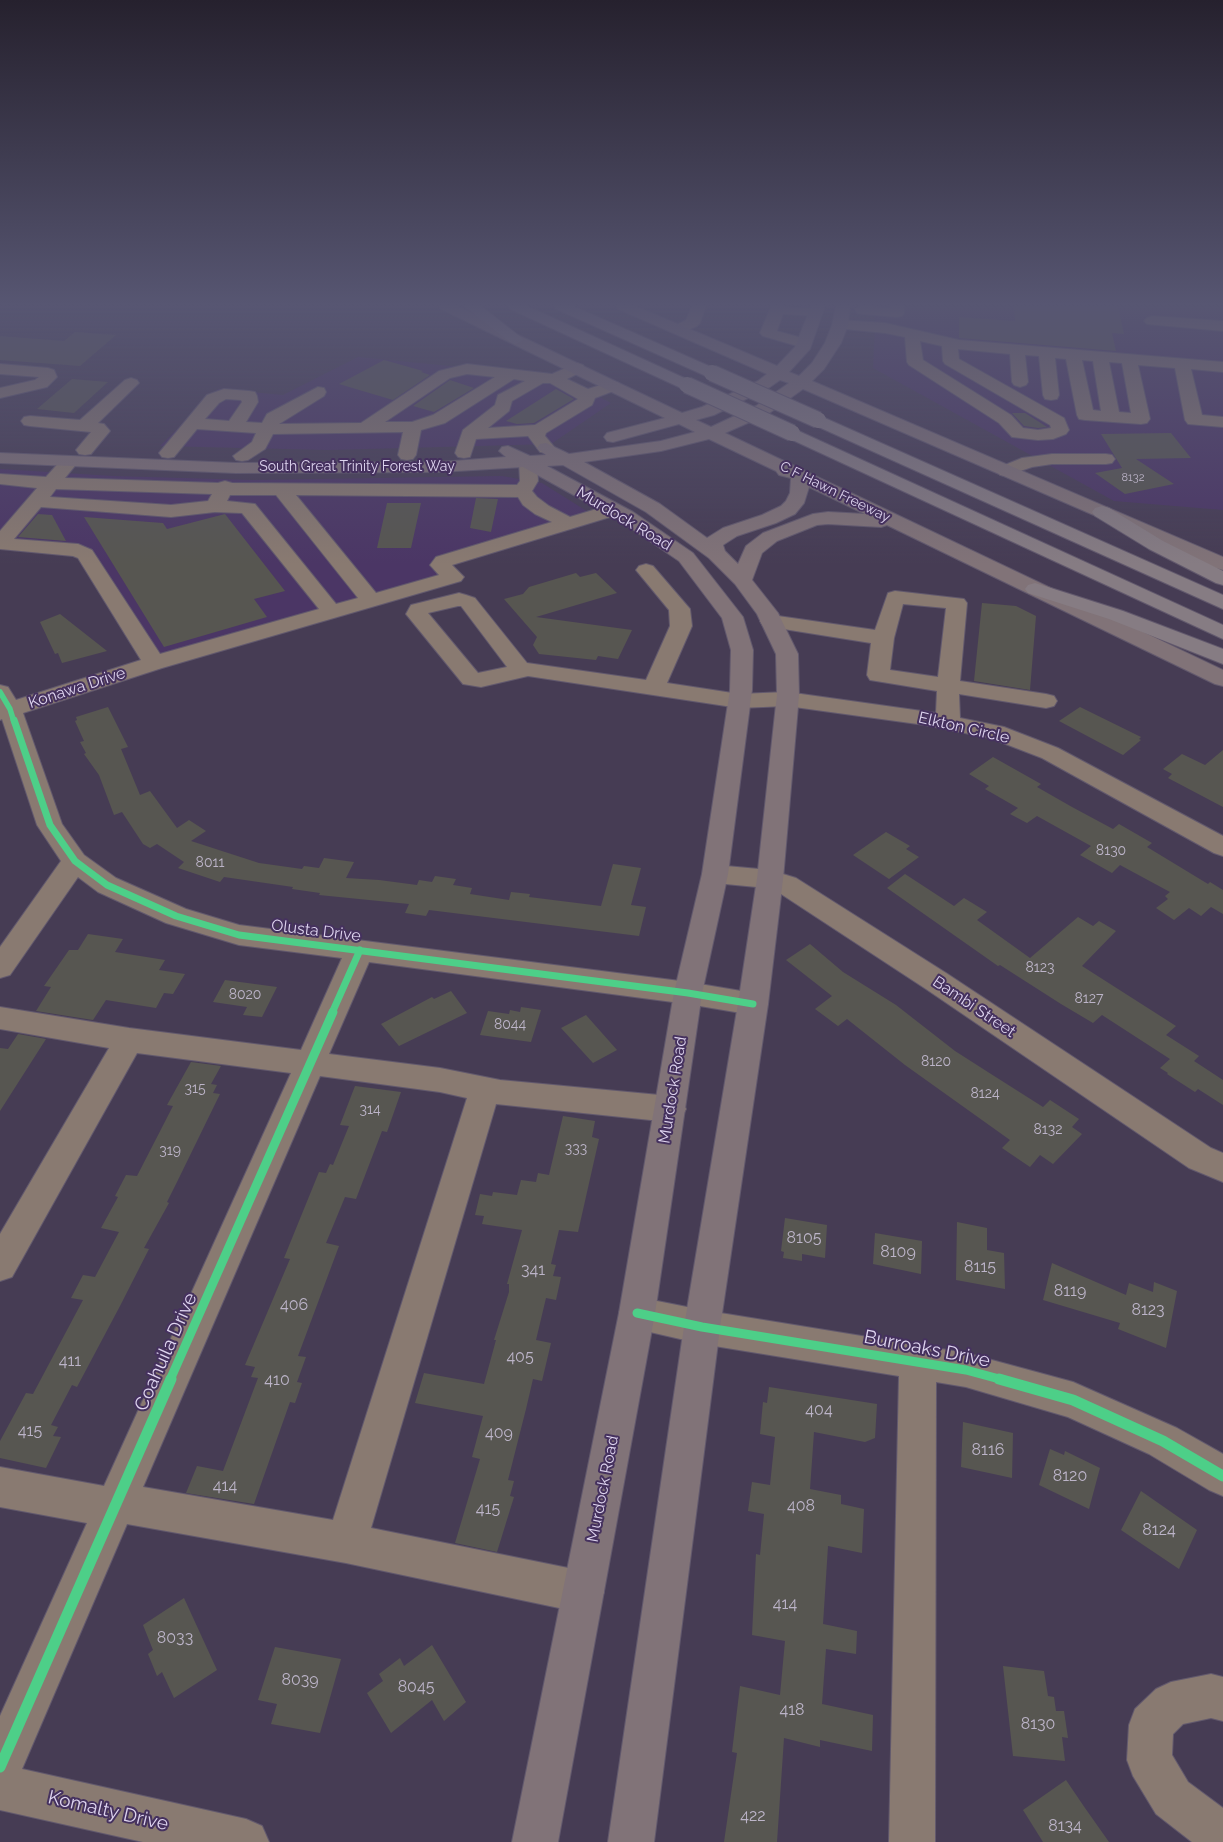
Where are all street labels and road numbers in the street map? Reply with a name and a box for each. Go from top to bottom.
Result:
street label: C F Hawn Freeway [777,458,893,526]
street label: South Great Trinity Forest Way [259,459,455,475]
street label: Murdock Road [573,483,675,555]
street label: Konawa Drive [26,663,128,713]
street label: Elkton Circle [916,708,1012,748]
street label: Olusta Drive [270,916,362,946]
street label: Bambi Street [929,972,1019,1042]
street label: Murdock Road [655,1035,691,1145]
street label: Coahuila Drive [130,1289,202,1415]
street label: Burroaks Drive [862,1326,992,1372]
street label: Murdock Road [583,1434,623,1544]
street label: Komalty Drive [46,1786,170,1836]

